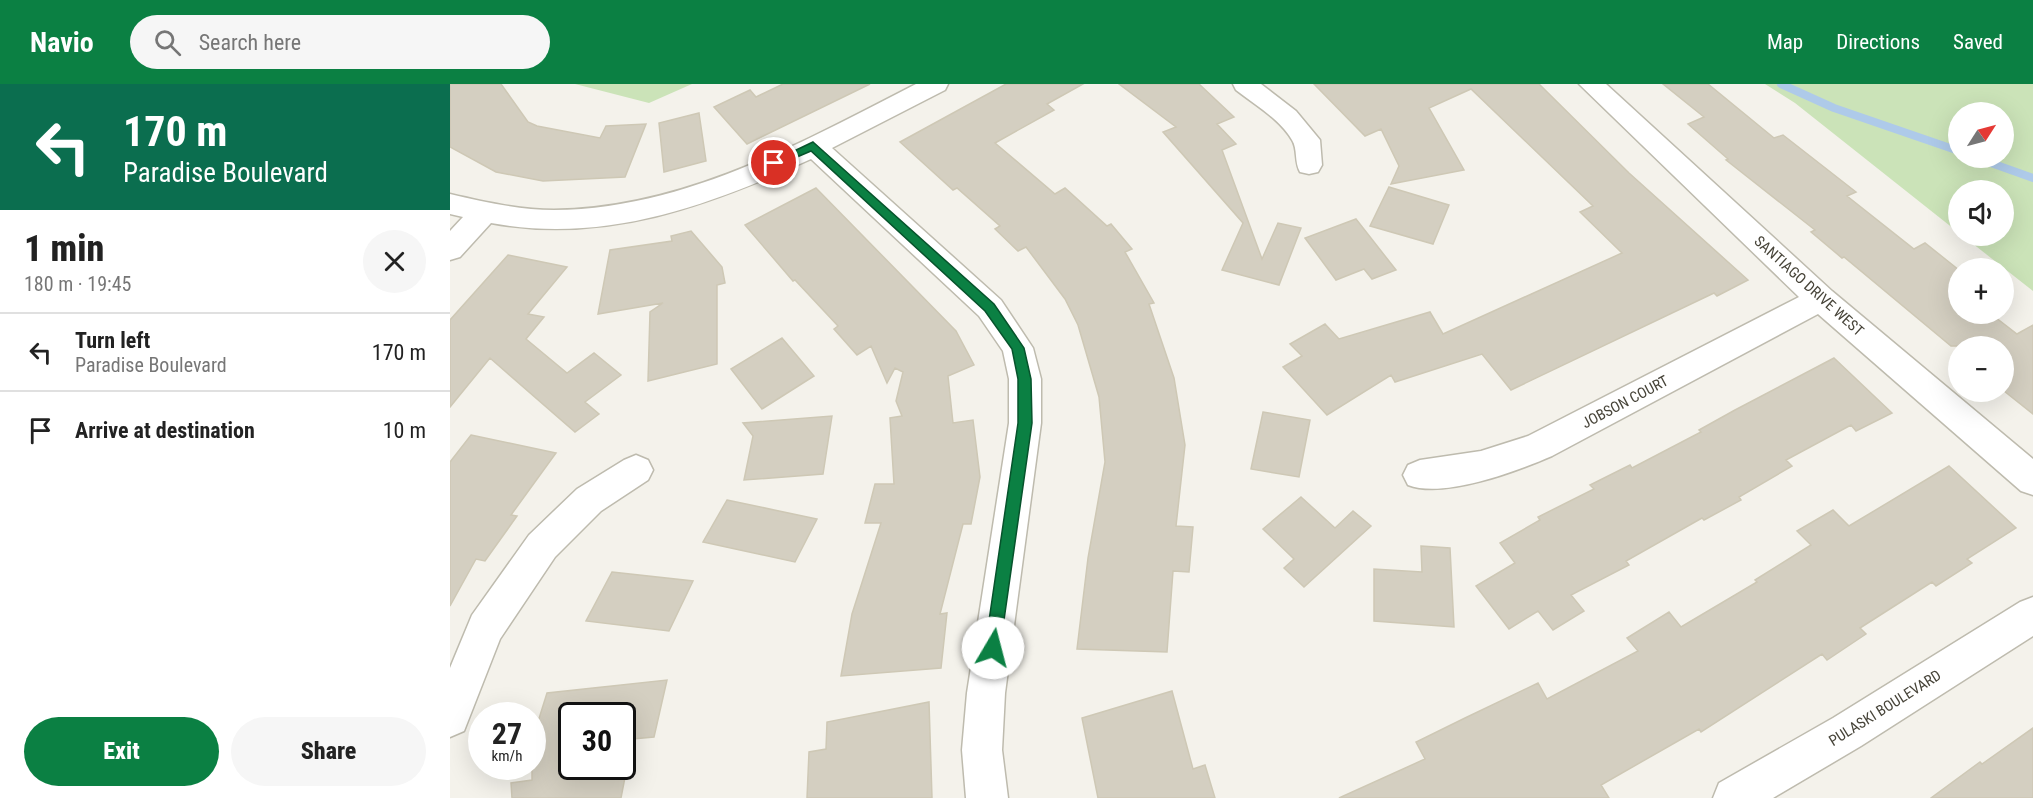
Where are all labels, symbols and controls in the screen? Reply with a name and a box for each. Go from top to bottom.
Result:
search box [130,15,550,69]
text: Navio [30,26,94,59]
icon: search [151,26,184,59]
text: Search here [199,30,301,55]
text: Map [1767,30,1803,54]
text: Directions [1836,30,1920,54]
text: Saved [1953,30,2003,54]
north arrow [1948,102,2014,168]
map controls [1948,102,2014,402]
text: 170 m [123,107,228,156]
icon: left [24,108,102,186]
pin [748,137,799,188]
icon: arrive [757,146,790,179]
text: Paradise Boulevard [123,157,328,189]
button: sound [1948,180,2014,246]
text: 1 min [24,228,104,270]
button: close [363,230,426,293]
street label: SANTIAGO DRIVE WEST [1751,232,1868,340]
button: + [1948,258,2014,324]
text: 180 m · 19:45 [24,272,131,296]
text: Turn left [75,328,150,353]
icon: left [24,336,57,369]
button: − [1948,336,2014,402]
text: 170 m [372,340,426,365]
text: Paradise Boulevard [75,353,227,377]
street label: JOBSON COURT [1579,372,1671,432]
icon: arrive [24,414,57,447]
text: Arrive at destination [75,418,255,443]
text: 10 m [383,418,426,443]
position arrow [961,616,1025,680]
street label: PULASKI BOULEVARD [1826,666,1944,750]
speed limit sign: 30 [558,702,636,780]
text: 27 [492,716,522,751]
button: Exit [24,717,219,786]
button: Share [231,717,426,786]
text: km/h [492,747,522,765]

